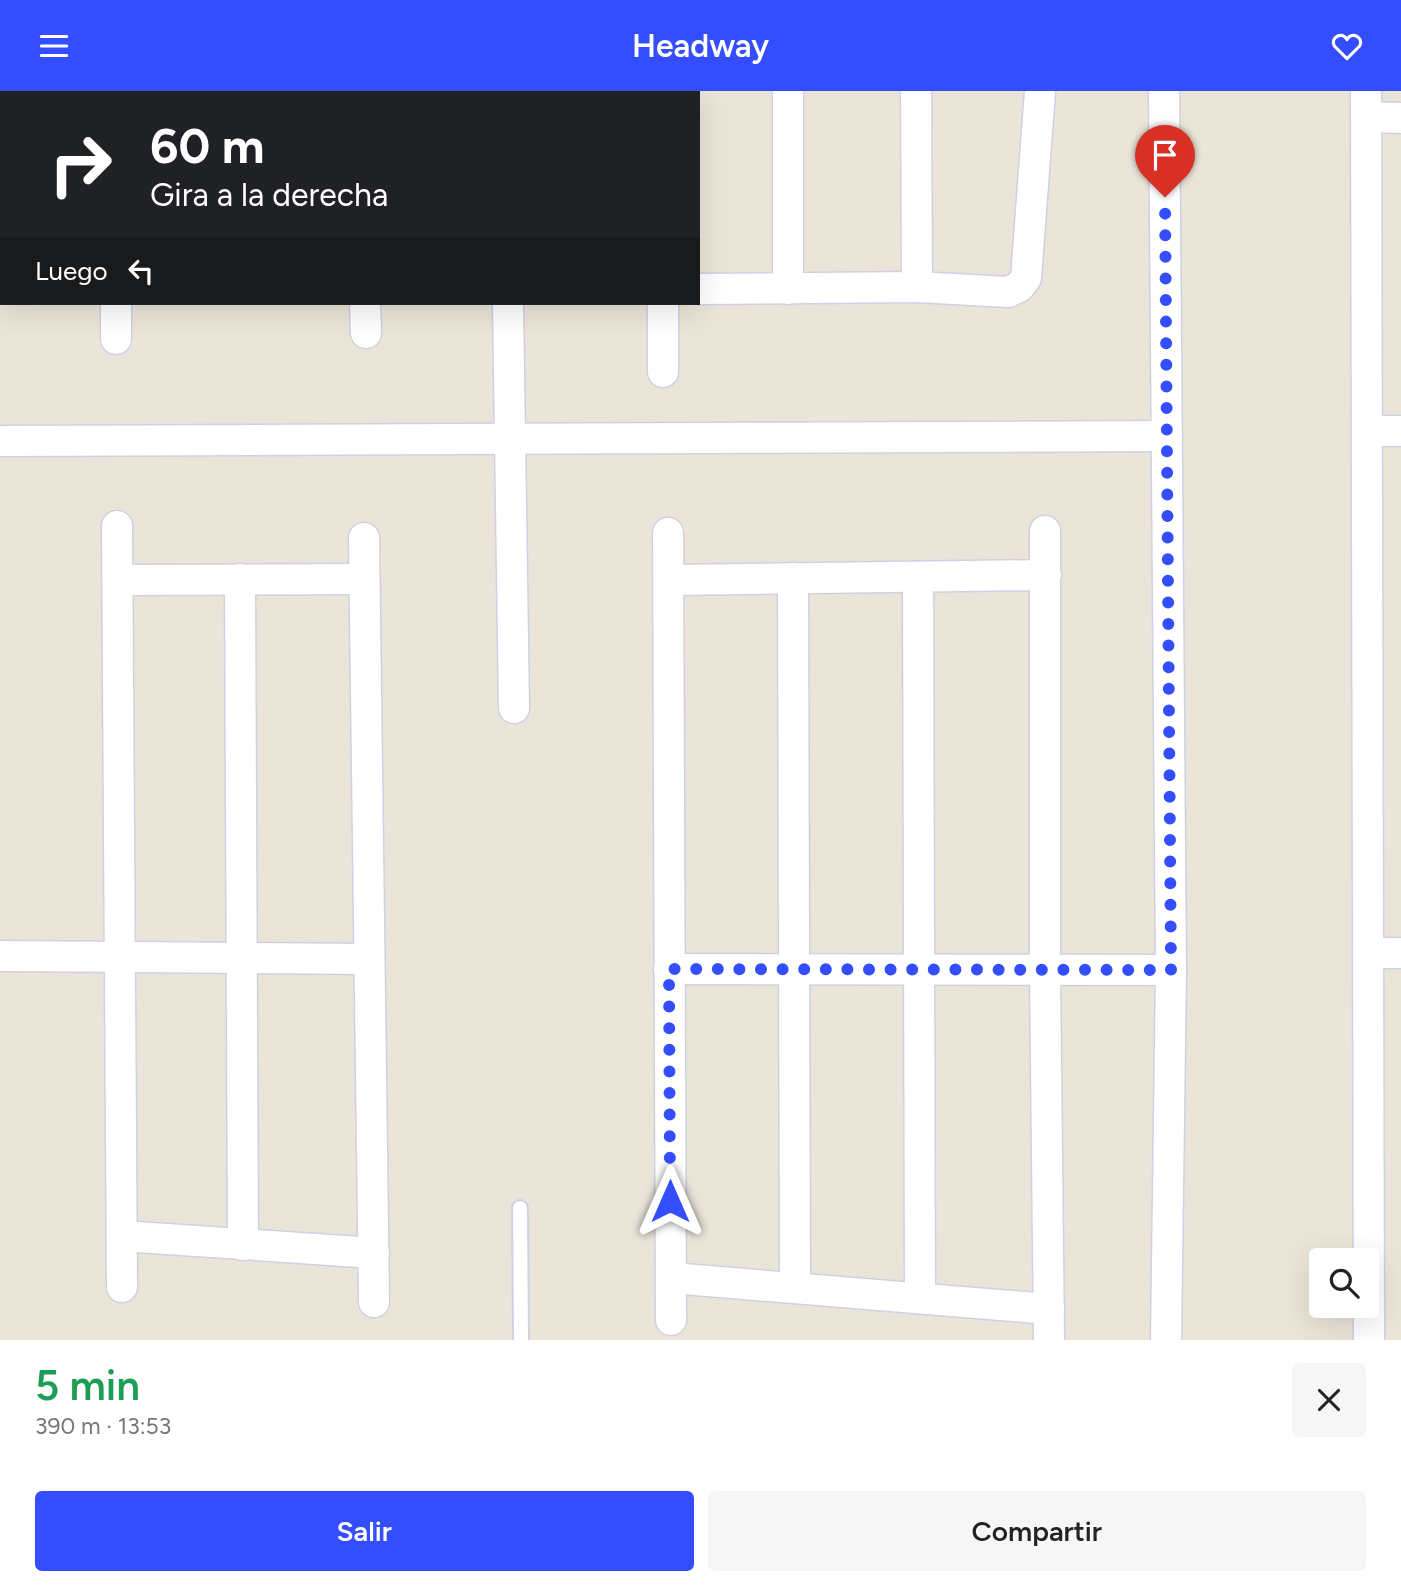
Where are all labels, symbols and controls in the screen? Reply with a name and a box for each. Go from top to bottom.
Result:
icon: menu [35,27,73,65]
text: Headway [632,27,769,65]
icon: heart [1328,27,1366,65]
text: 60 m [150,116,265,175]
icon: right [35,119,126,210]
pin [1135,125,1195,197]
icon: arrive [1146,136,1184,174]
text: Gira a la derecha [150,176,388,214]
icon: left [122,252,160,290]
text: Luego [35,255,108,287]
position arrow [633,1164,707,1238]
map controls [1309,1248,1379,1318]
button: search [1309,1248,1379,1318]
text: 5 min [35,1360,140,1411]
button: close [1292,1363,1366,1437]
text: 390 m · 13:53 [35,1412,171,1440]
button: Salir [35,1491,694,1571]
button: Compartir [708,1491,1366,1571]

